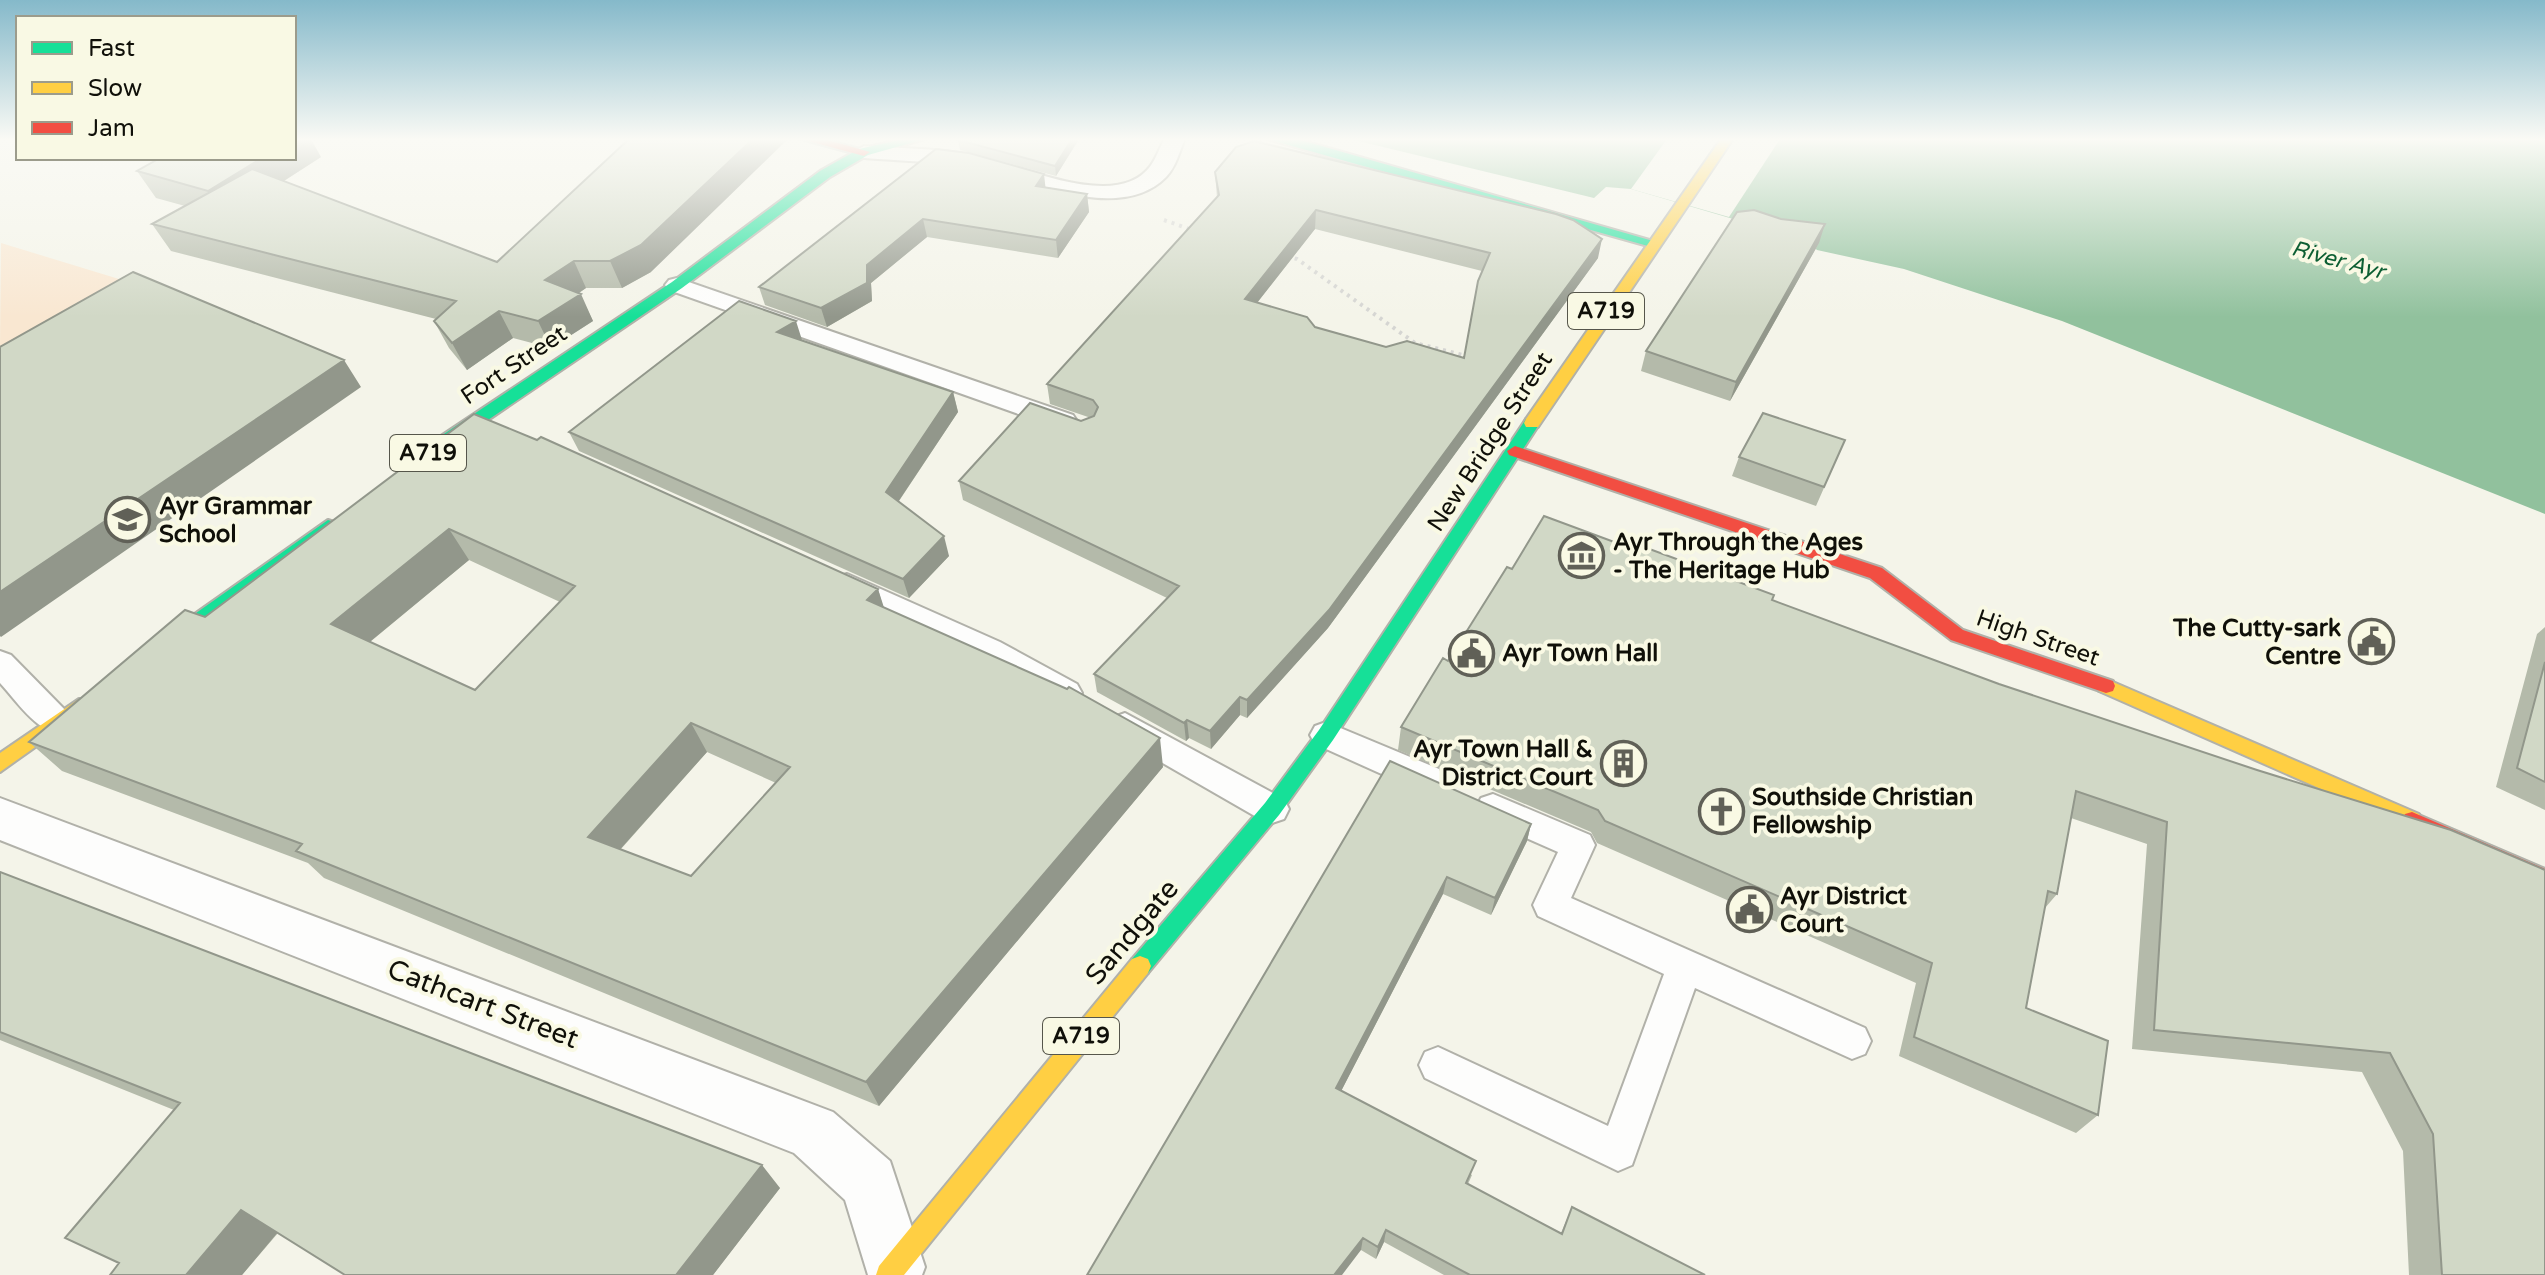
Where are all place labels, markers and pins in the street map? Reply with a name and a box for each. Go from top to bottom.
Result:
place label: Ayr Grammar School [159,492,313,549]
school or university icon: Ayr Grammar School [104,496,152,544]
place label: Ayr Through the Ages - The Heritage Hub [1613,528,1863,585]
museum icon: Ayr Through the Ages - The Heritage Hub [1558,532,1606,580]
place label: The Cutty-sark Centre [2172,614,2341,671]
public building icon: The Cutty-sark Centre [2348,618,2396,666]
public building icon: Ayr Town Hall [1447,629,1495,677]
place label: Ayr Town Hall [1502,639,1658,668]
place label: Ayr Town Hall & District Court [1413,735,1594,792]
building icon: Ayr Town Hall & District Court [1600,739,1648,787]
place label: Southside Christian Fellowship [1752,783,1973,840]
church icon: Southside Christian Fellowship [1697,787,1745,835]
place label: Ayr District Court [1780,882,1908,939]
public building icon: Ayr District Court [1725,886,1773,934]

